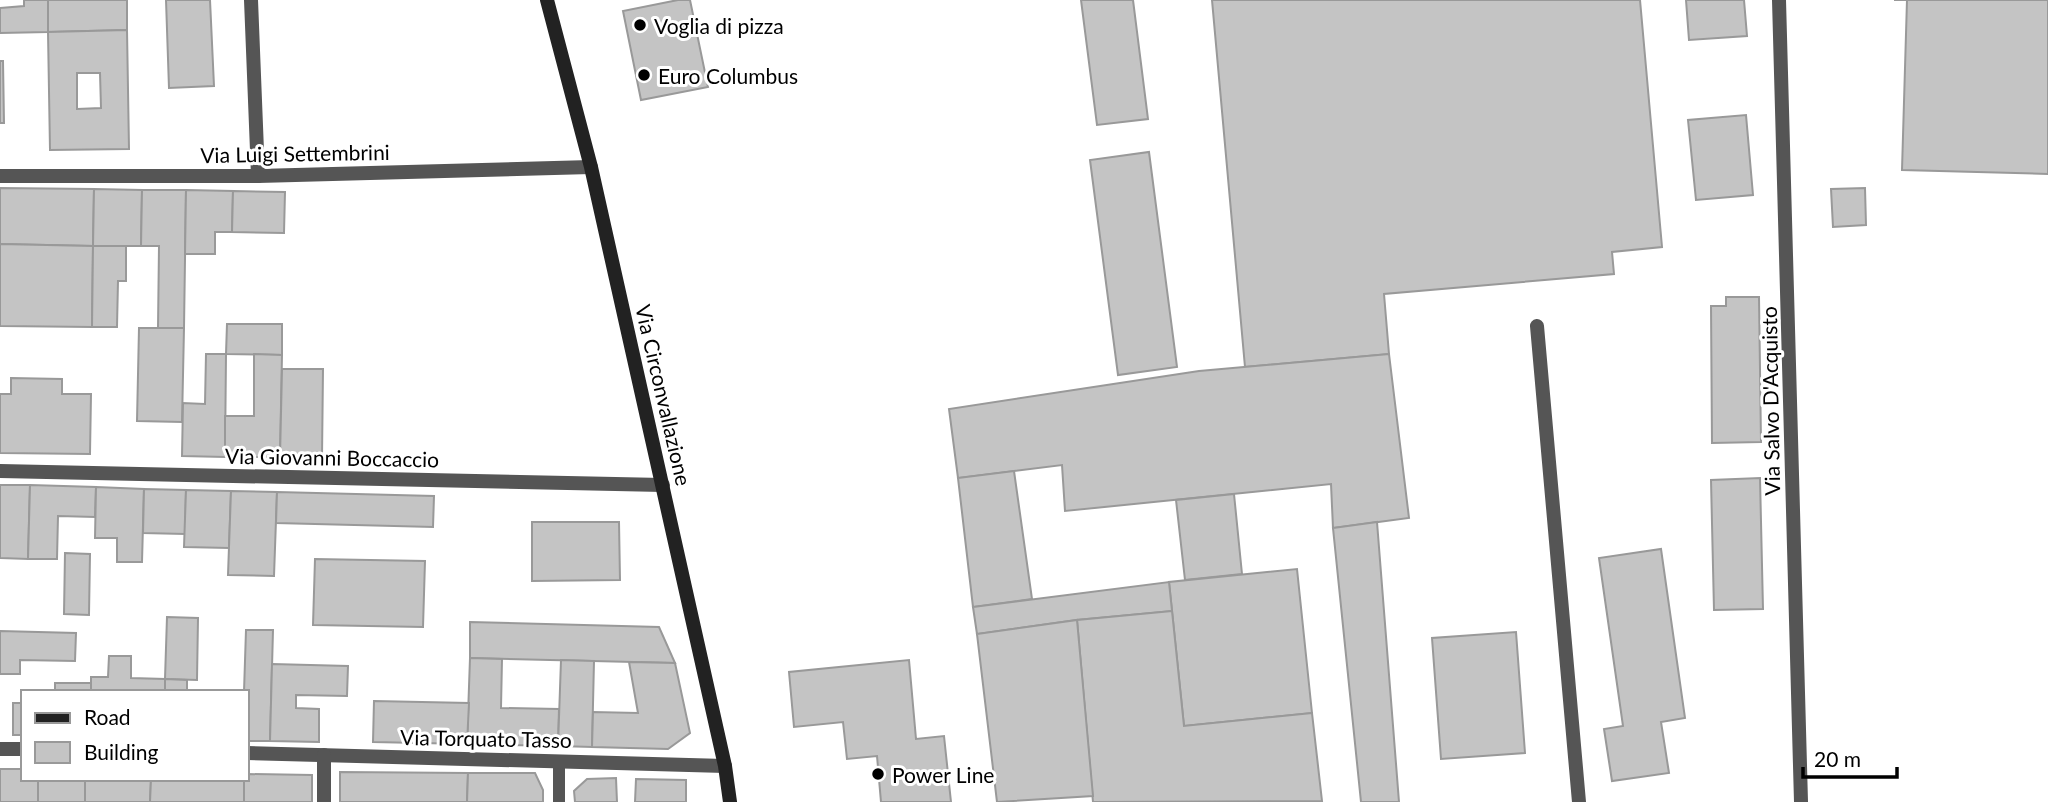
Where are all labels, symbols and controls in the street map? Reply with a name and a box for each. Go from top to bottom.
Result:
place label: Voglia di pizza [654,13,784,38]
marker: Voglia di pizza [632,17,648,33]
place label: Euro Columbus [658,63,798,88]
marker: Euro Columbus [636,67,652,83]
street label: Via Luigi Settembrini [200,139,390,167]
street label: Via Circonvallazione [631,302,697,488]
street label: Via Salvo D'Acquisto [1756,306,1784,496]
street label: Via Giovanni Boccaccio [225,443,439,471]
legend [21,690,248,781]
text: Road [84,704,131,729]
street label: Via Torquato Tasso [400,724,572,752]
scale bar [1803,736,1898,780]
text: Building [84,739,159,764]
text: 20 m [1814,746,1861,771]
place label: Power Line [892,762,994,787]
marker: Power Line [870,766,886,782]

